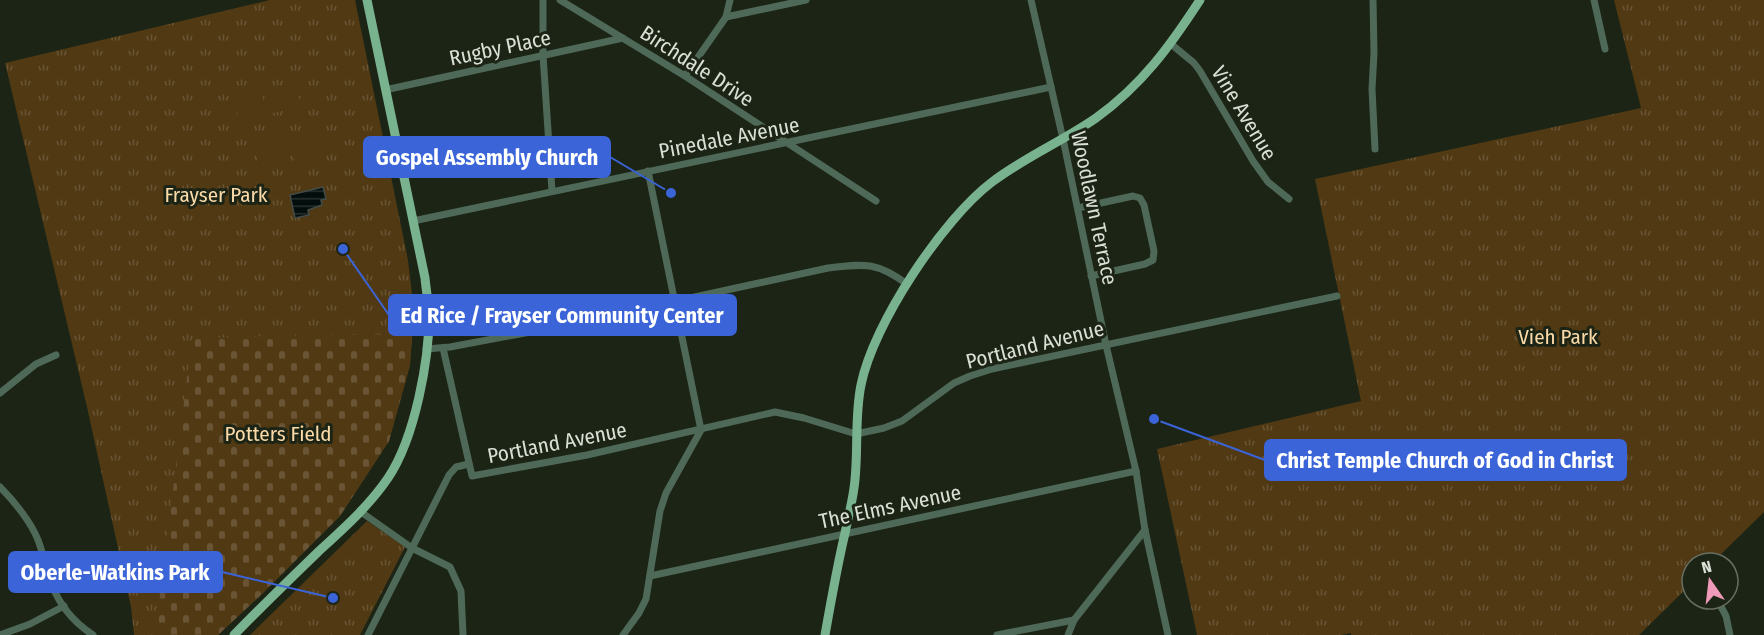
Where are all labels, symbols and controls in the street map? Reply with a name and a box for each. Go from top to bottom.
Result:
street label: Birchdale Drive [635,20,759,112]
street label: Rugby Place [447,25,553,71]
street label: Vine Avenue [1206,61,1282,165]
street label: Pinedale Avenue [656,112,802,164]
street label: Woodlawn Terrace [1065,129,1123,287]
callout: Gospel Assembly Church [364,137,610,177]
text: Gospel Assembly Church [376,144,598,171]
park label: Frayser Park [164,182,268,208]
callout: Ed Rice / Frayser Community Center [389,295,736,335]
text: Ed Rice / Frayser Community Center [400,302,725,329]
street label: Portland Avenue [963,315,1107,375]
park label: Vieh Park [1518,324,1598,350]
street label: Portland Avenue [485,417,629,469]
park label: Potters Field [224,421,332,447]
callout: Christ Temple Church of God in Christ [1265,440,1626,480]
text: Christ Temple Church of God in Christ [1276,447,1614,474]
street label: The Elms Avenue [817,479,963,535]
north arrow [1680,551,1740,611]
callout: Oberle-Watkins Park [9,552,222,592]
text: N [1700,557,1713,577]
text: Oberle-Watkins Park [20,559,210,586]

